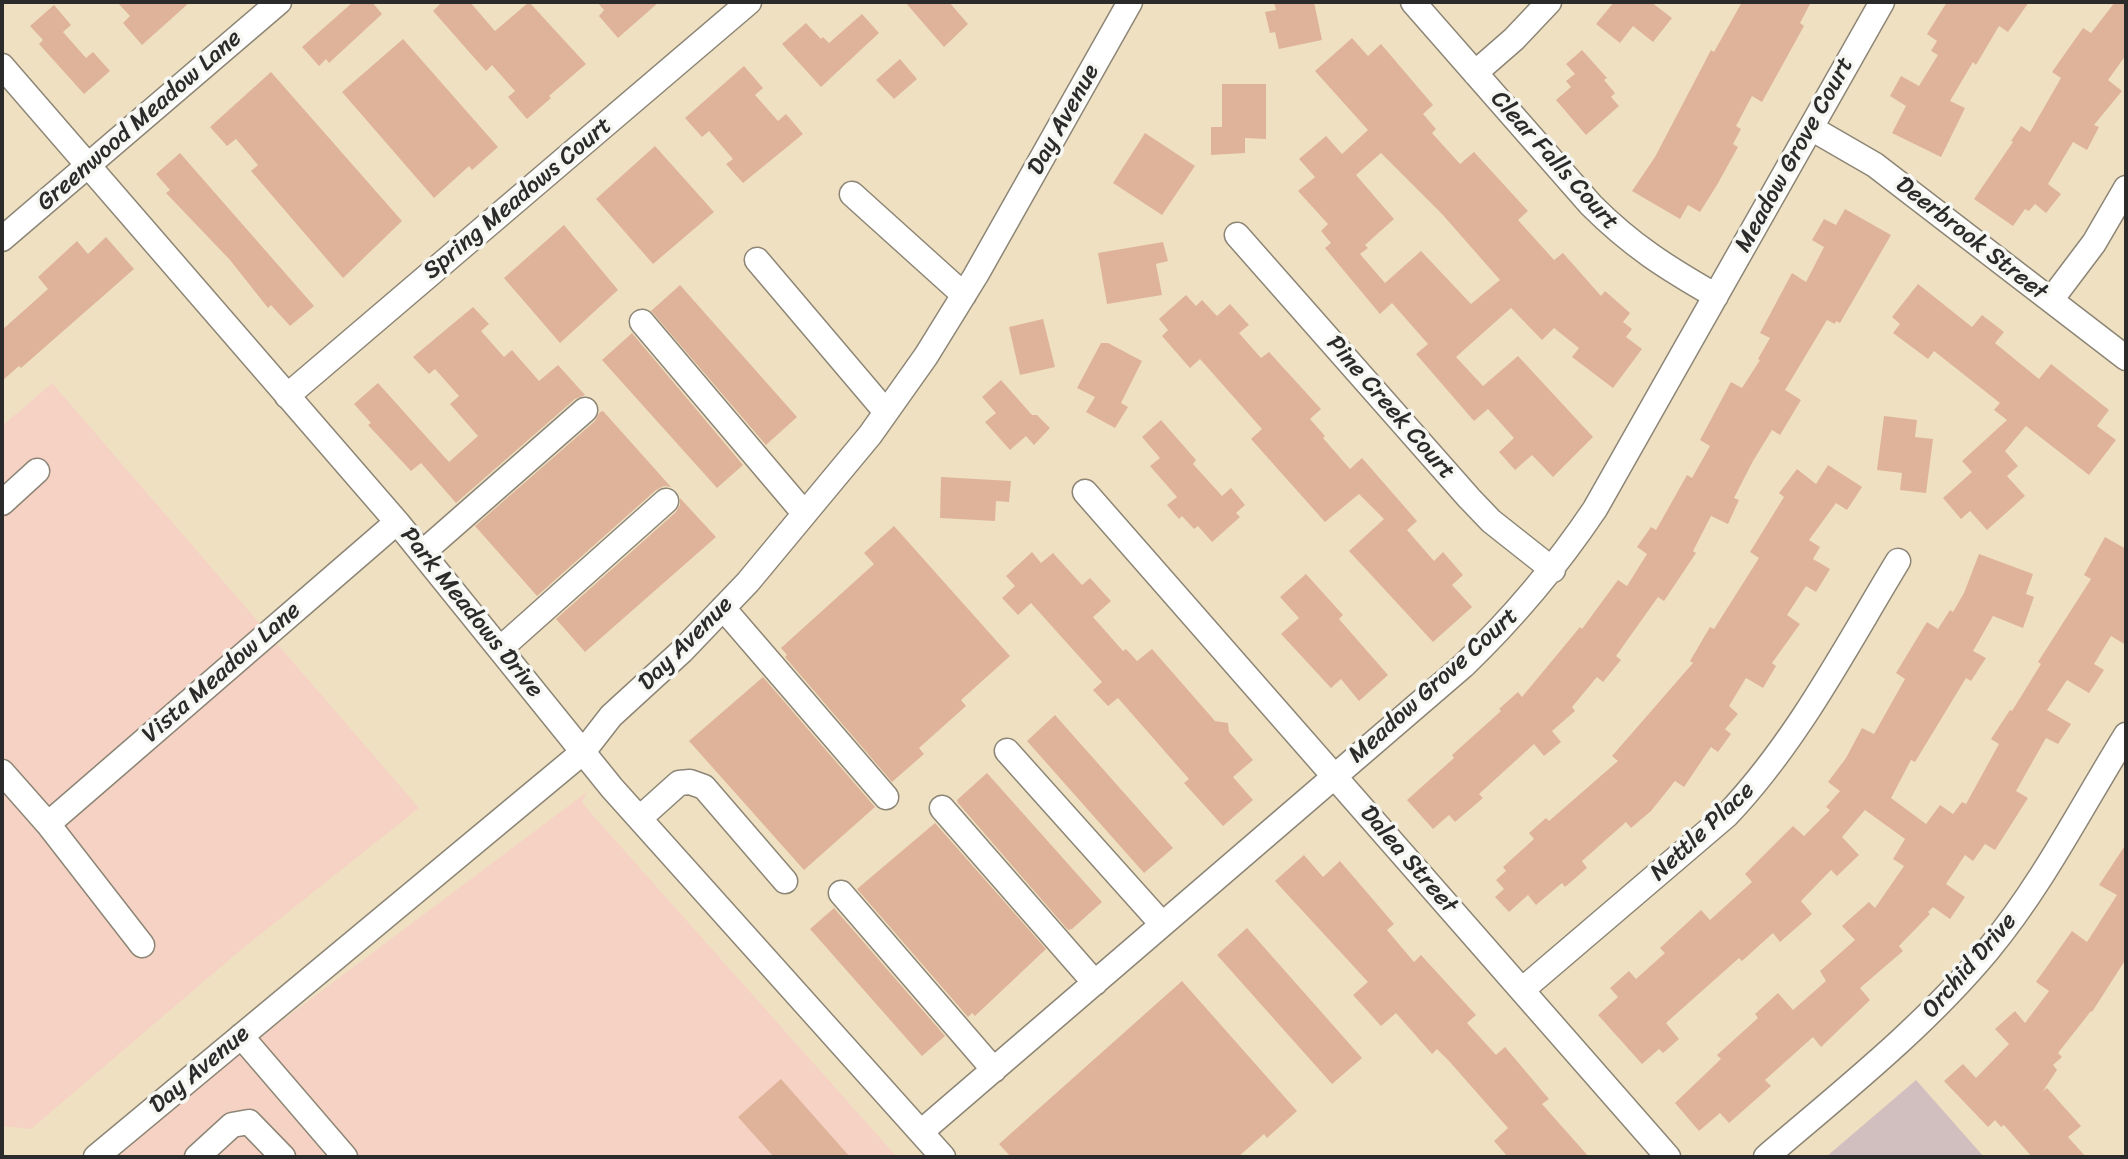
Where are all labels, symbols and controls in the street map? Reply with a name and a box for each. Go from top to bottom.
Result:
street label: Greenwood Meadow Lane [32,24,248,218]
street label: Meadow Grove Court [1729,53,1861,257]
street label: Day Avenue [1022,60,1106,180]
street label: Clear Falls Court [1484,85,1624,237]
street label: Spring Meadows Court [418,112,618,286]
street label: Deerbrook Street [1890,171,2052,307]
street label: Pine Creek Court [1320,330,1460,486]
street label: Park Meadows Drive [393,522,549,704]
street label: Day Avenue [633,591,739,697]
street label: Vista Meadow Lane [137,596,307,750]
street label: Meadow Grove Court [1343,602,1525,770]
street label: Nettle Place [1645,776,1761,888]
street label: Dalea Street [1353,800,1463,920]
street label: Orchid Drive [1917,908,2023,1024]
street label: Day Avenue [144,1020,256,1120]

